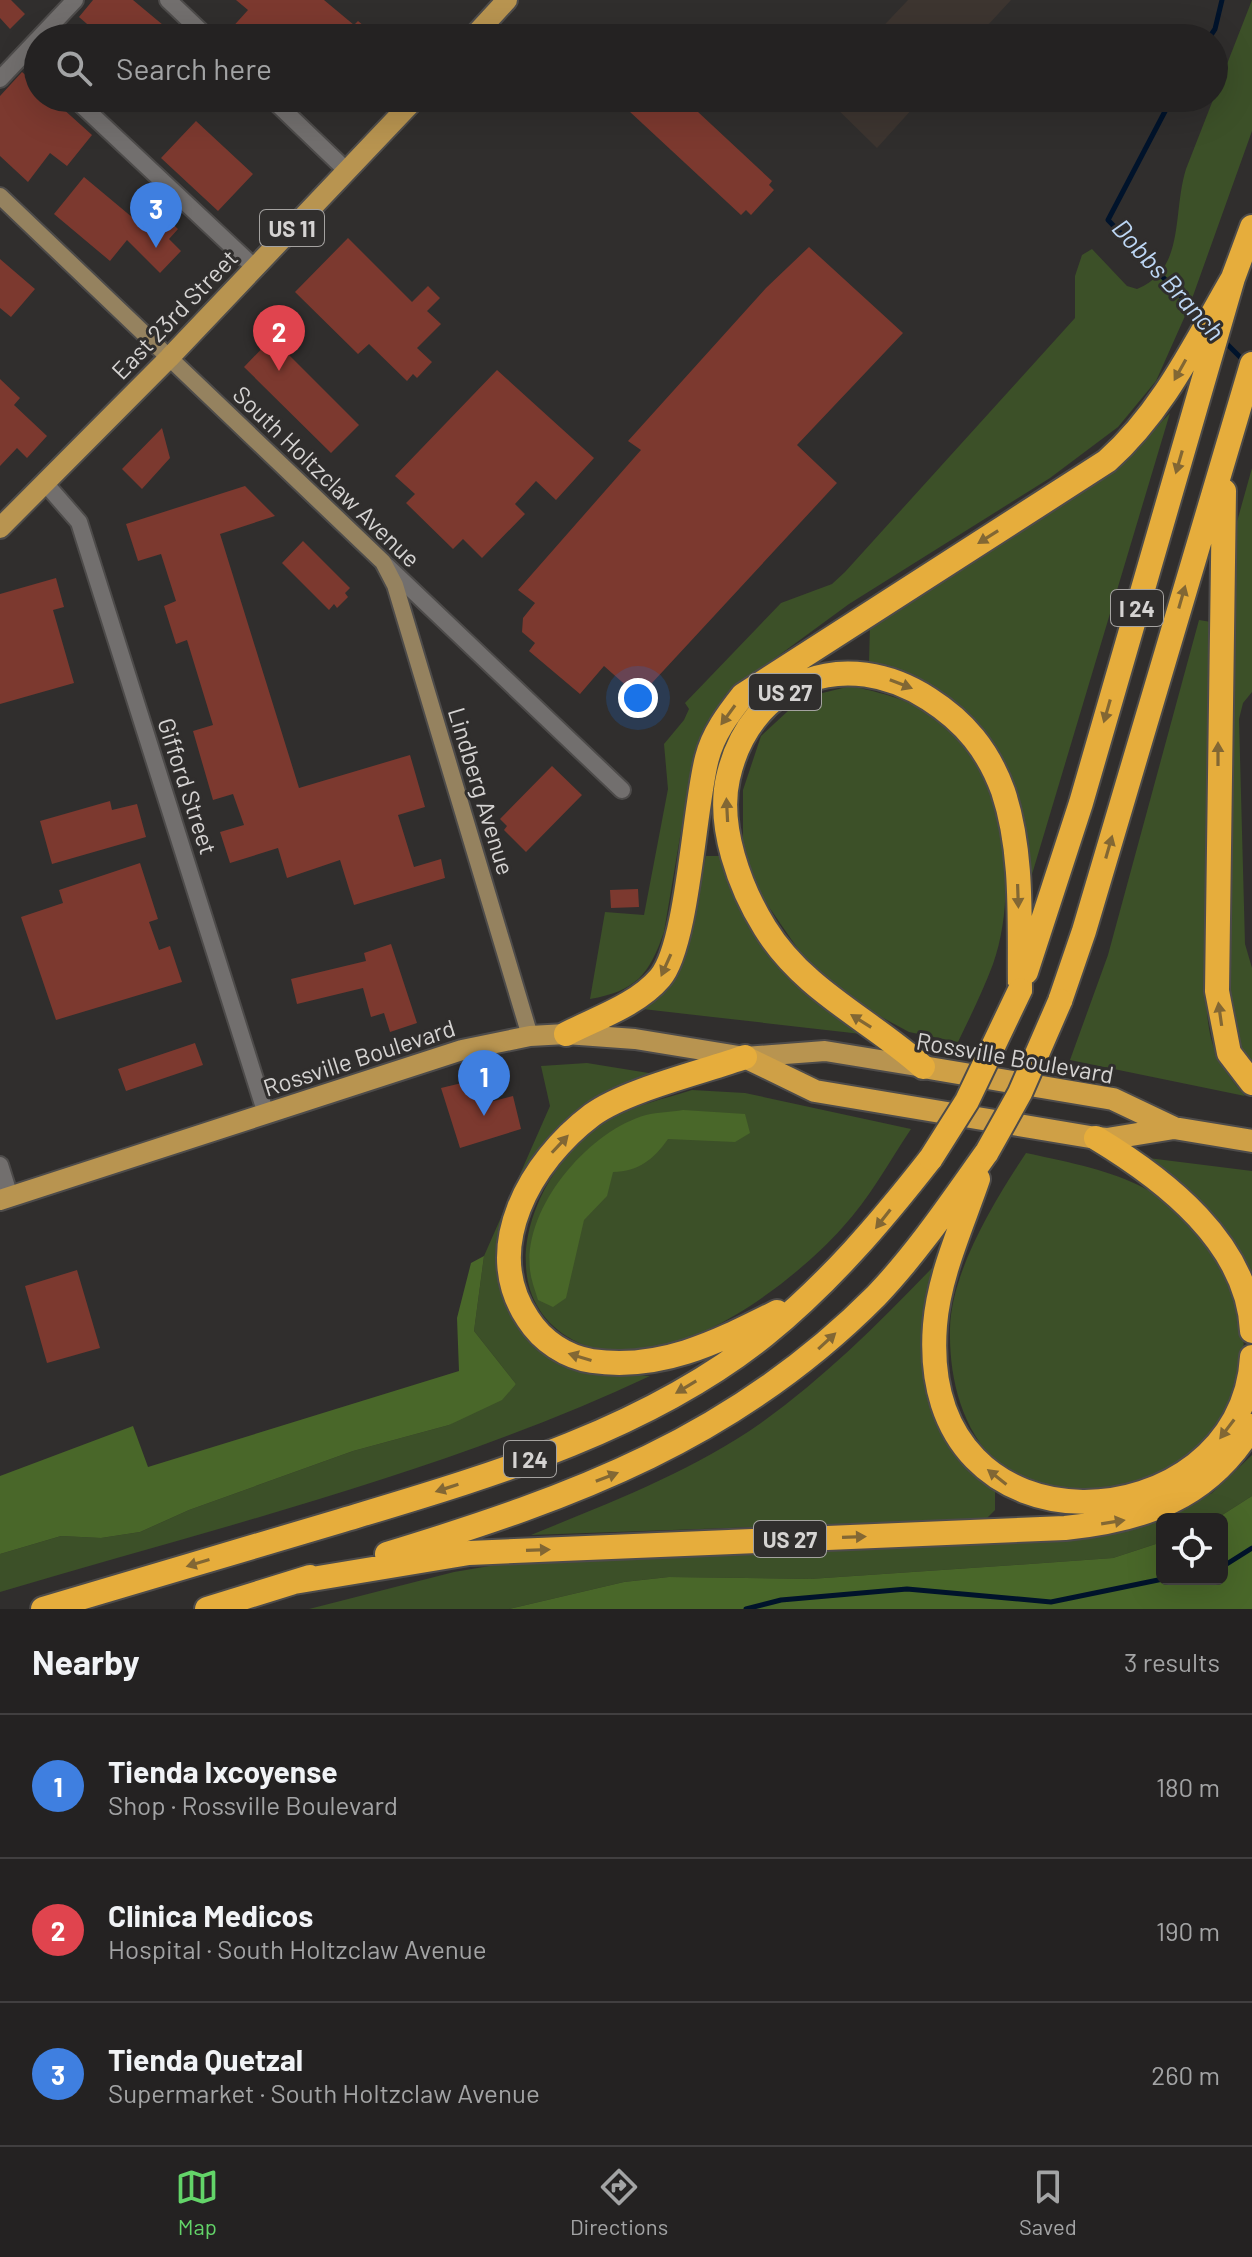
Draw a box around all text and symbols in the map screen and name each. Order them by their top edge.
search box [24,24,1228,112]
icon: search [52,46,96,90]
text: Search here [116,50,272,86]
pin: 3 [130,182,182,248]
road number: US 11 [260,210,324,246]
water label: Dobbs Branch [1106,212,1232,346]
street label: East 23rd Street [105,243,243,385]
pin: 2 [253,305,305,371]
one-way arrow [1174,359,1188,381]
street label: South Holtzclaw Avenue [227,379,427,573]
one-way arrow [1173,449,1185,474]
one-way arrow [977,530,998,545]
one-way arrow [1176,585,1189,609]
road number: I 24 [1111,590,1163,626]
road number: US 27 [749,674,821,710]
one-way arrow [889,677,913,690]
your location [618,678,658,718]
one-way arrow [1100,700,1113,724]
street label: Lindberg Avenue [443,704,521,878]
one-way arrow [721,704,736,725]
street label: Gifford Street [152,714,224,858]
one-way arrow [1212,741,1225,766]
one-way arrow [721,797,734,822]
one-way arrow [1103,834,1116,858]
one-way arrow [1011,884,1024,909]
one-way arrow [660,953,673,976]
one-way arrow [1213,1001,1226,1026]
street label: Rossville Boulevard [259,1012,459,1102]
one-way arrow [851,1013,872,1028]
street label: Rossville Boulevard [914,1025,1116,1089]
pin: 1 [458,1050,510,1116]
one-way arrow [551,1135,569,1154]
one-way arrow [875,1209,891,1229]
one-way arrow [817,1333,836,1351]
one-way arrow [568,1350,592,1363]
one-way arrow [675,1380,697,1394]
one-way arrow [1219,1419,1235,1439]
road number: I 24 [504,1441,556,1477]
one-way arrow [987,1469,1007,1485]
one-way arrow [595,1470,619,1483]
one-way arrow [434,1482,458,1495]
map controls [1156,1513,1228,1585]
button: locate [1156,1513,1228,1585]
one-way arrow [1101,1515,1126,1528]
road number: US 27 [754,1521,826,1557]
one-way arrow [842,1530,867,1543]
one-way arrow [526,1543,551,1556]
one-way arrow [185,1557,209,1570]
text: Nearby [32,1641,140,1682]
text: 3 results [1124,1646,1220,1677]
text: Tienda Ixcoyense [108,1753,338,1789]
text: 1 [53,1771,63,1802]
text: 180 m [1156,1771,1220,1802]
text: Shop · Rossville Boulevard [108,1789,398,1820]
text: Clinica Medicos [108,1897,313,1933]
text: 2 [51,1915,65,1946]
text: 190 m [1156,1915,1220,1946]
text: Hospital · South Holtzclaw Avenue [108,1933,487,1964]
text: Tienda Quetzal [108,2041,303,2077]
text: 3 [51,2059,65,2090]
text: 260 m [1151,2059,1220,2090]
text: Supermarket · South Holtzclaw Avenue [108,2077,540,2108]
tab: Map [175,2165,219,2239]
tab: Directions [570,2165,668,2239]
tab: Saved [1019,2165,1077,2239]

